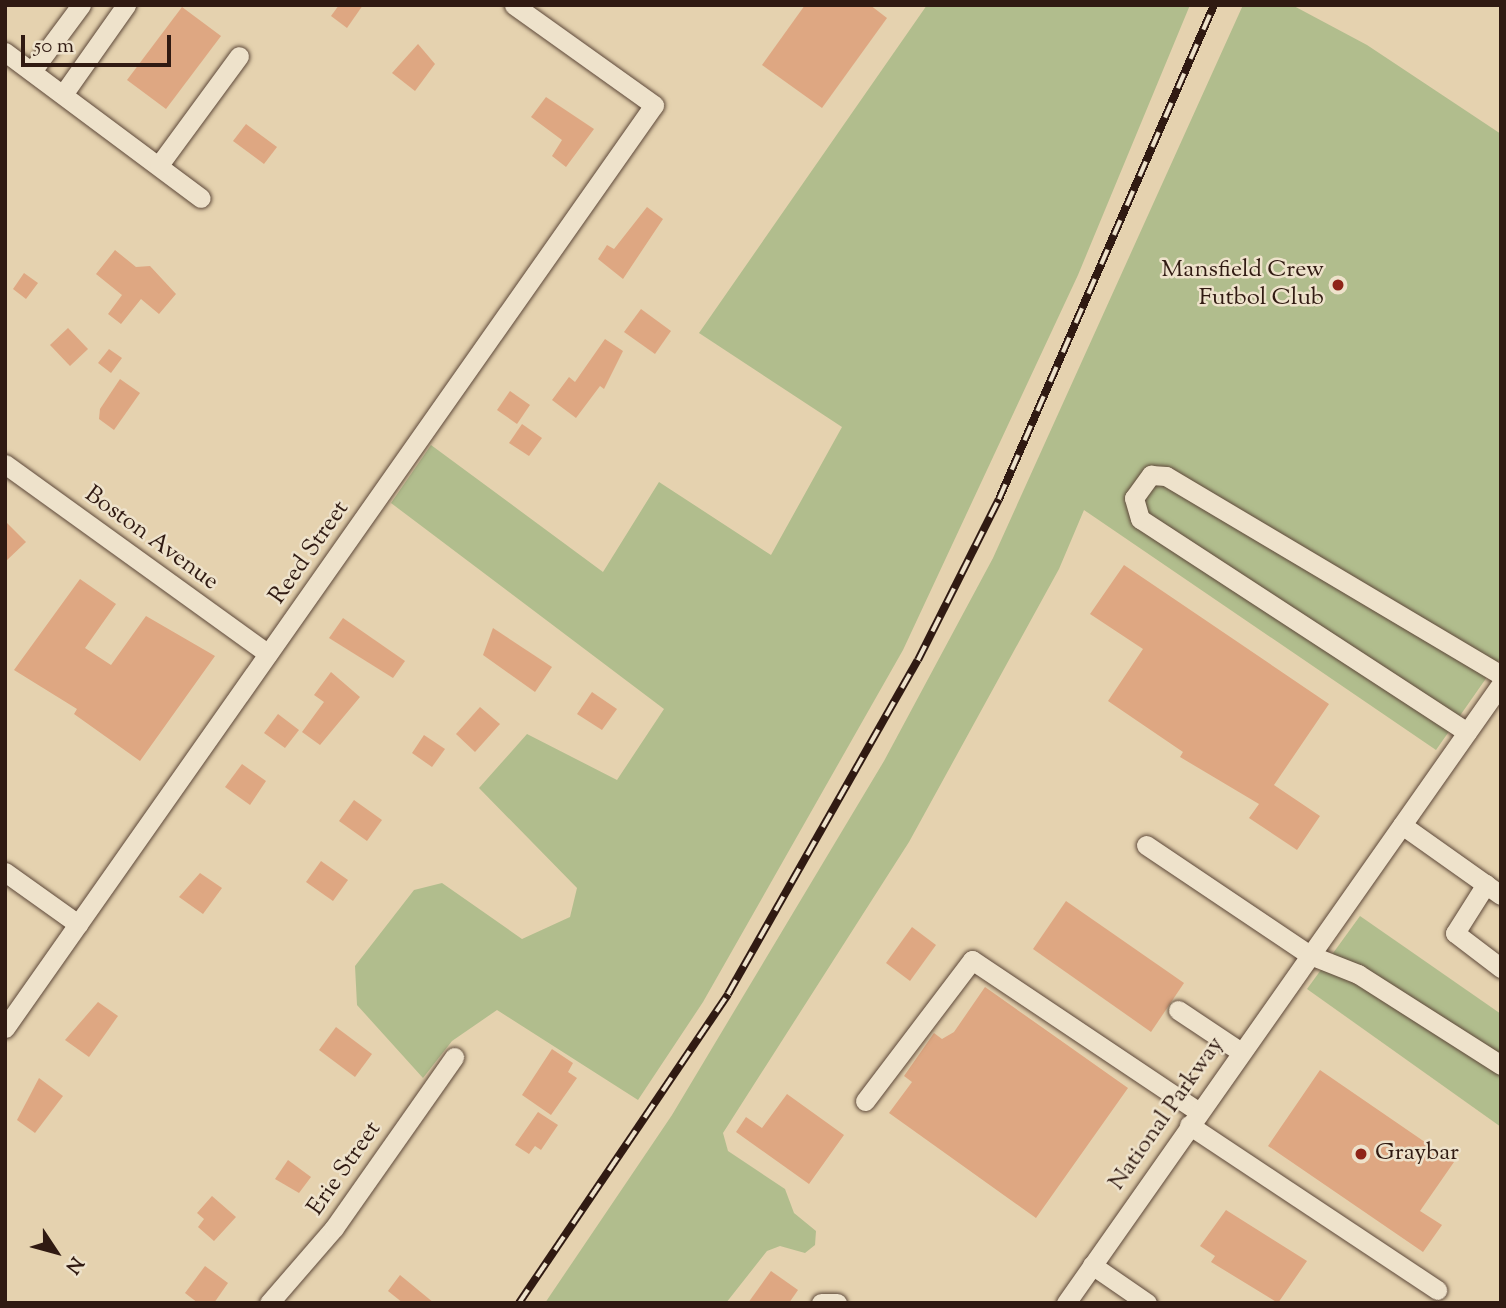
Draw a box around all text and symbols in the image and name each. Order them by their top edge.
scale bar [24,21,175,65]
text: 50 m [34,32,74,62]
place label: Mansfield Crew Futbol Club [1161,257,1324,313]
marker: Mansfield Crew Futbol Club [1330,277,1346,293]
street label: Boston Avenue [78,481,224,597]
street label: Reed Street [264,496,356,610]
street label: National Parkway [1103,1032,1231,1196]
street label: Erie Street [302,1116,388,1222]
place label: Graybar [1375,1140,1459,1168]
marker: Graybar [1353,1146,1369,1162]
north arrow [21,1217,91,1287]
text: N [58,1251,89,1279]

